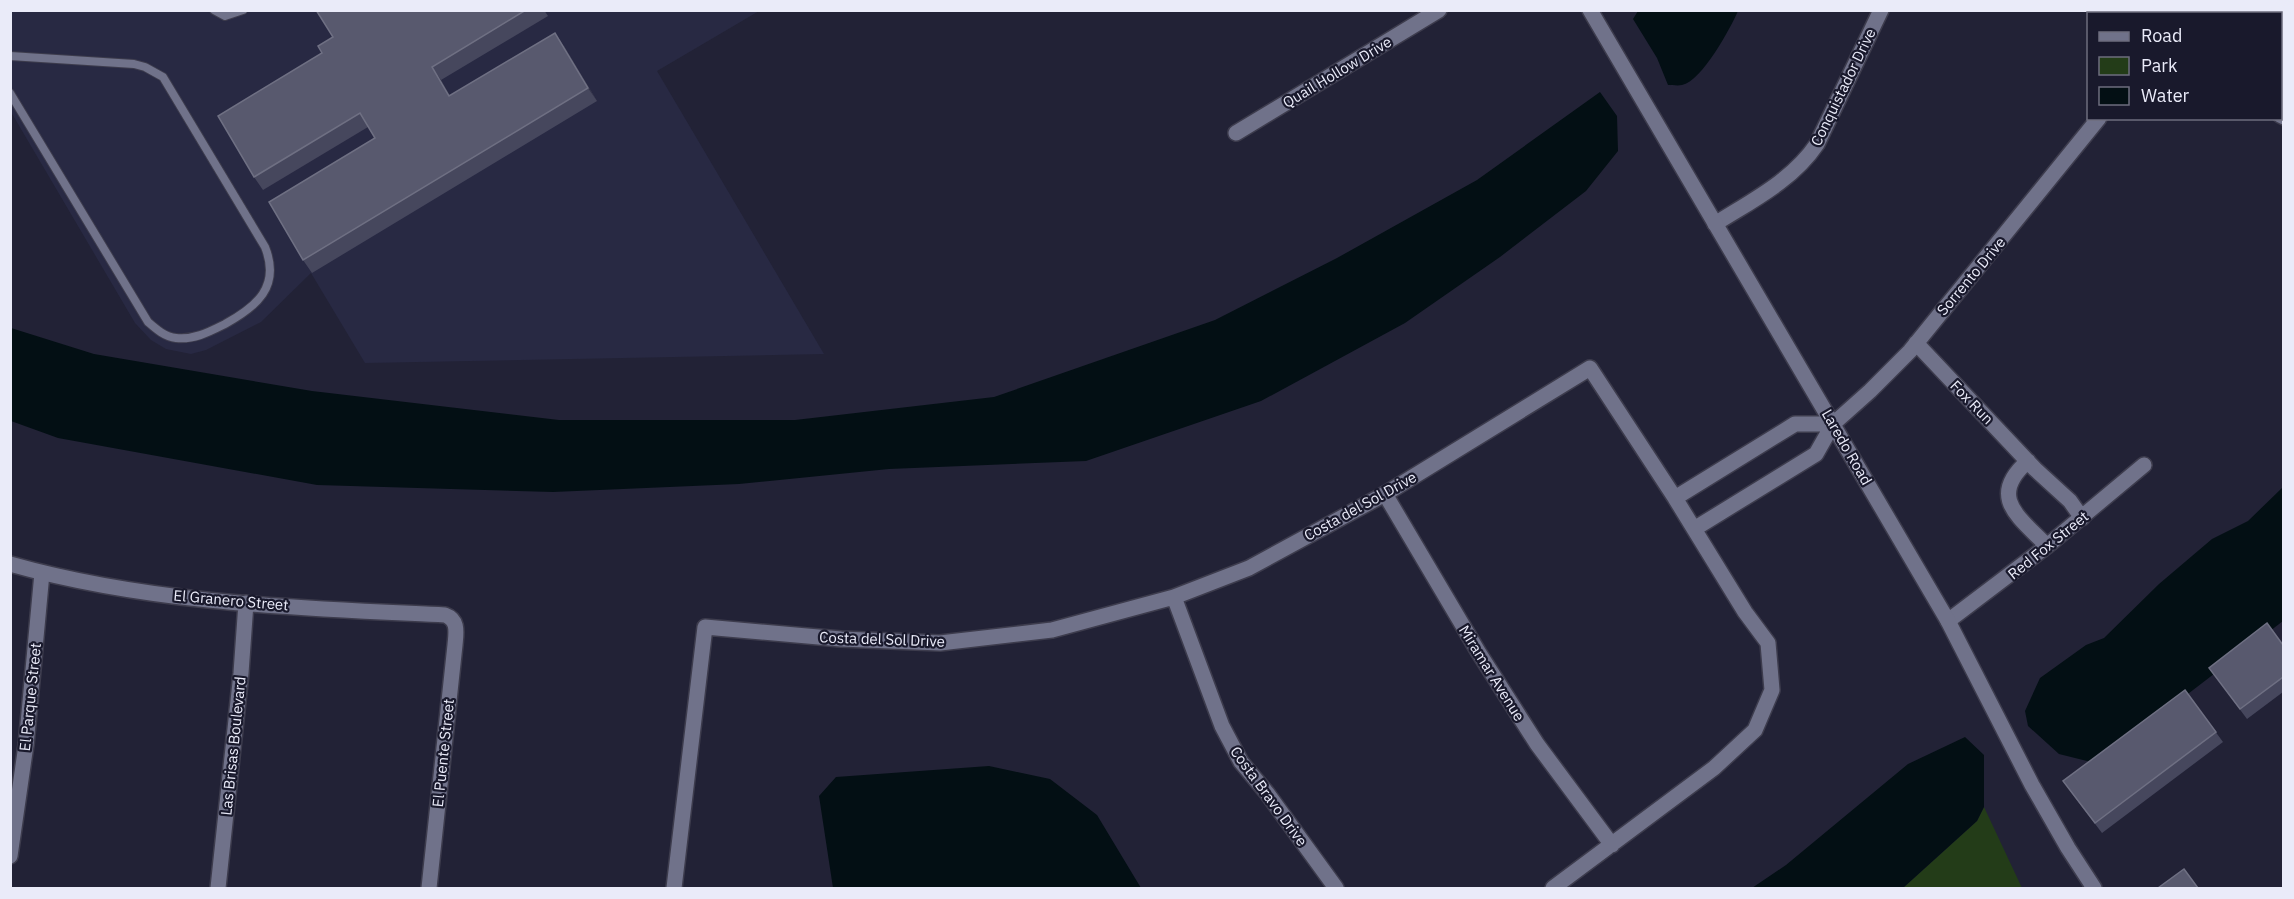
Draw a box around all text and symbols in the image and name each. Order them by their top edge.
legend [2087,12,2282,120]
text: Road [2141,24,2182,47]
street label: Conquistador Drive [1806,25,1880,149]
street label: Quail Hollow Drive [1279,32,1395,112]
text: Park [2141,54,2178,77]
text: Water [2141,84,2190,107]
street label: Sorrento Drive [1933,233,2009,319]
street label: Fox Run [1946,376,1998,428]
street label: Laredo Road [1818,406,1876,488]
street label: Costa del Sol Drive [1300,467,1420,545]
street label: Red Fox Street [2004,507,2092,583]
street label: El Granero Street [173,586,289,614]
street label: Miramar Avenue [1455,621,1529,725]
street label: Costa del Sol Drive [819,627,945,651]
street label: El Parque Street [15,642,45,752]
street label: Las Brisas Boulevard [216,675,250,817]
street label: El Puente Street [428,698,458,808]
street label: Costa Bravo Drive [1226,742,1312,850]

